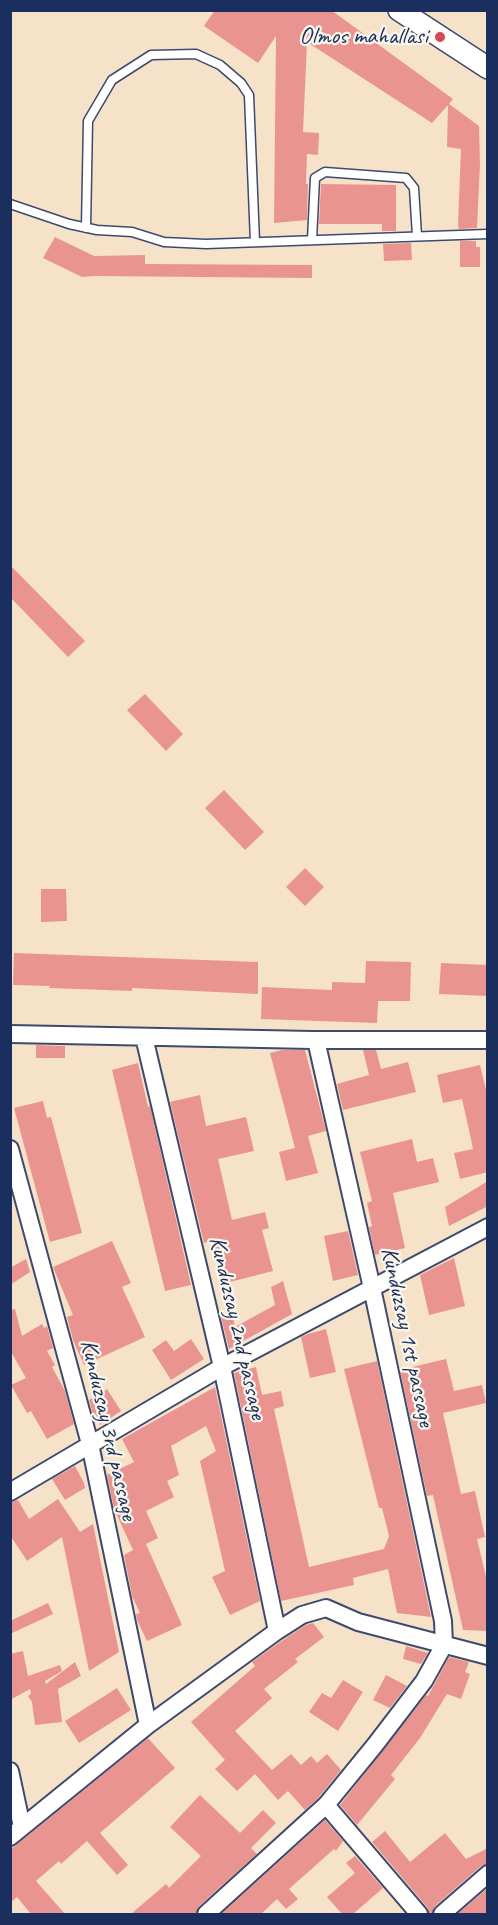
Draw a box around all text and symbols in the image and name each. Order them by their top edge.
place label: Olmos mahallasi [299,23,428,51]
marker: Olmos mahallasi [433,30,447,44]
street label: Kunduzsay 2nd passage [202,1234,272,1422]
street label: Kunduzsay 1st passage [374,1245,440,1429]
street label: Kunduzsay 3rd passage [73,1337,143,1523]

